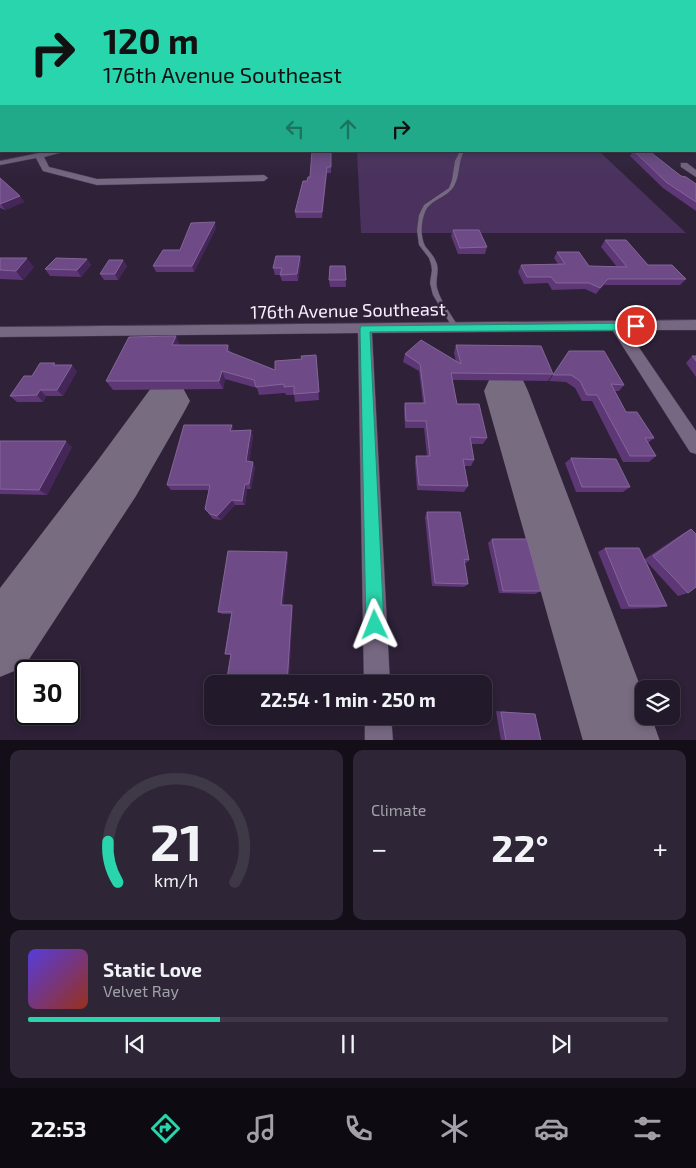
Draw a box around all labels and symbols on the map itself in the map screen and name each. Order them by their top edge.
street label: 176th Avenue Southeast [250,297,446,323]
pin [615,305,657,347]
position arrow [348,598,400,650]
speed limit sign: 30 [15,660,80,725]

